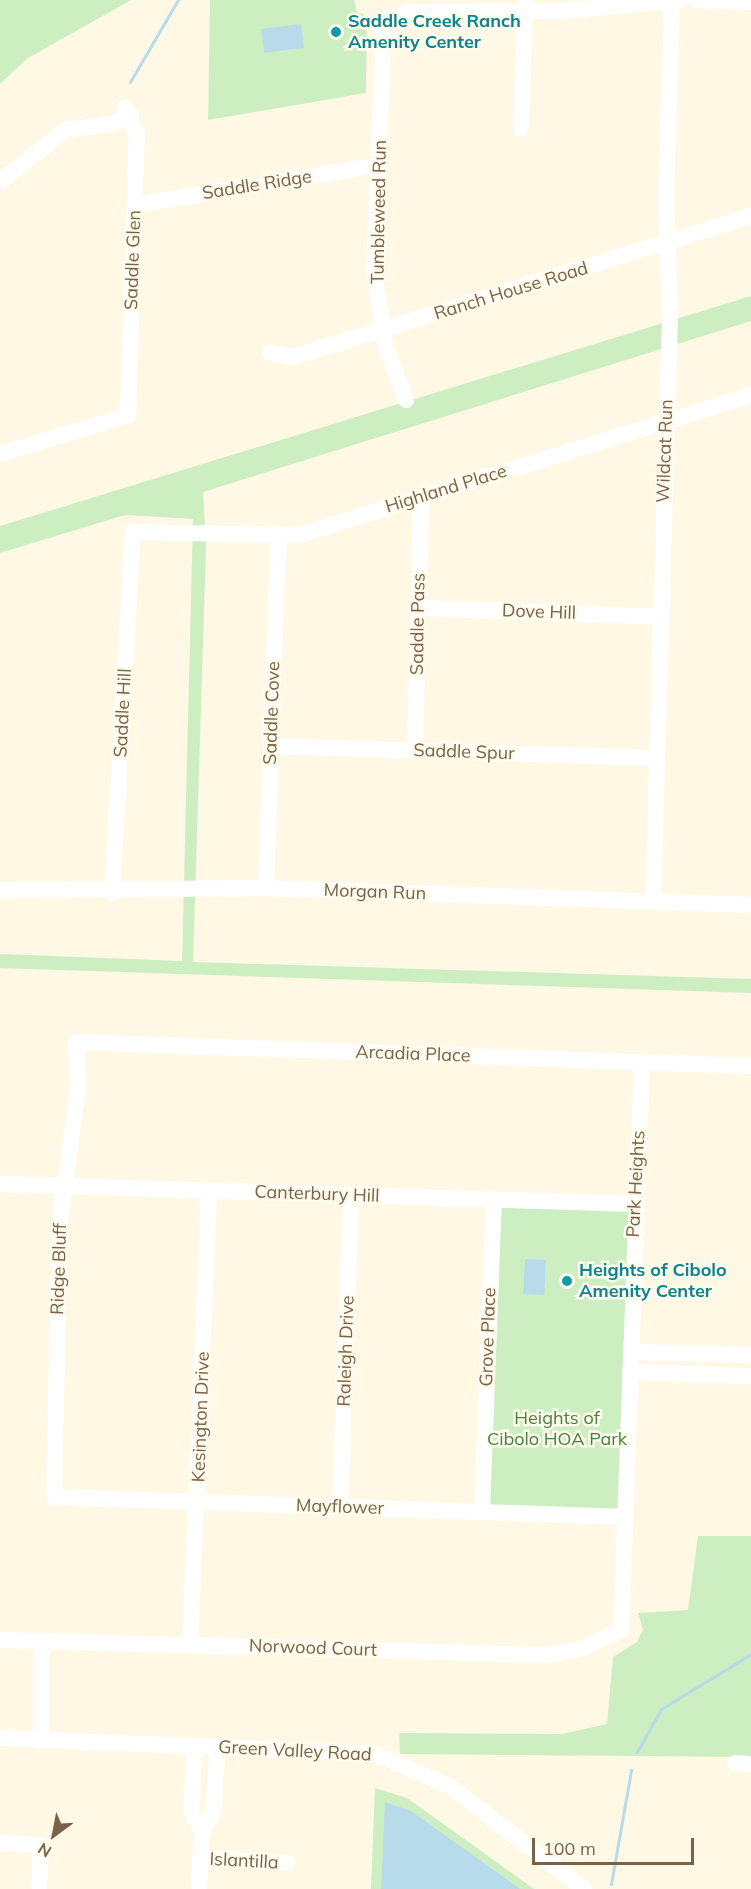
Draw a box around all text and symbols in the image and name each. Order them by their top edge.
place label: Saddle Creek Ranch Amenity Center [348,11,521,54]
marker: Saddle Creek Ranch Amenity Center [329,25,343,39]
street label: Tumbleweed Run [367,140,391,284]
street label: Saddle Ridge [201,166,313,204]
street label: Saddle Glen [120,210,146,310]
street label: Ranch House Road [431,257,591,325]
street label: Wildcat Run [652,399,678,503]
street label: Highland Place [383,460,509,518]
street label: Saddle Pass [406,573,430,675]
street label: Dove Hill [502,600,576,624]
street label: Saddle Cove [259,661,285,765]
street label: Saddle Hill [110,668,136,758]
street label: Saddle Spur [413,739,515,765]
street label: Morgan Run [323,879,427,905]
street label: Arcadia Place [355,1041,471,1067]
street label: Park Heights [622,1130,650,1238]
street label: Canterbury Hill [254,1181,380,1207]
street label: Ridge Bluff [47,1223,71,1315]
place label: Heights of Cibolo Amenity Center [579,1260,727,1302]
marker: Heights of Cibolo Amenity Center [560,1274,574,1288]
street label: Grove Place [475,1287,501,1387]
street label: Raleigh Drive [333,1295,359,1407]
street label: Kesington Drive [188,1351,214,1483]
park label: Heights of Cibolo HOA Park [487,1408,627,1450]
street label: Mayflower [296,1495,384,1519]
street label: Norwood Court [249,1635,377,1661]
street label: Green Valley Road [218,1736,372,1766]
north arrow [24,1805,84,1865]
scale bar [535,1826,697,1864]
text: 100 m [543,1837,596,1860]
text: N [34,1839,55,1862]
street label: Islantilla [209,1848,279,1874]

